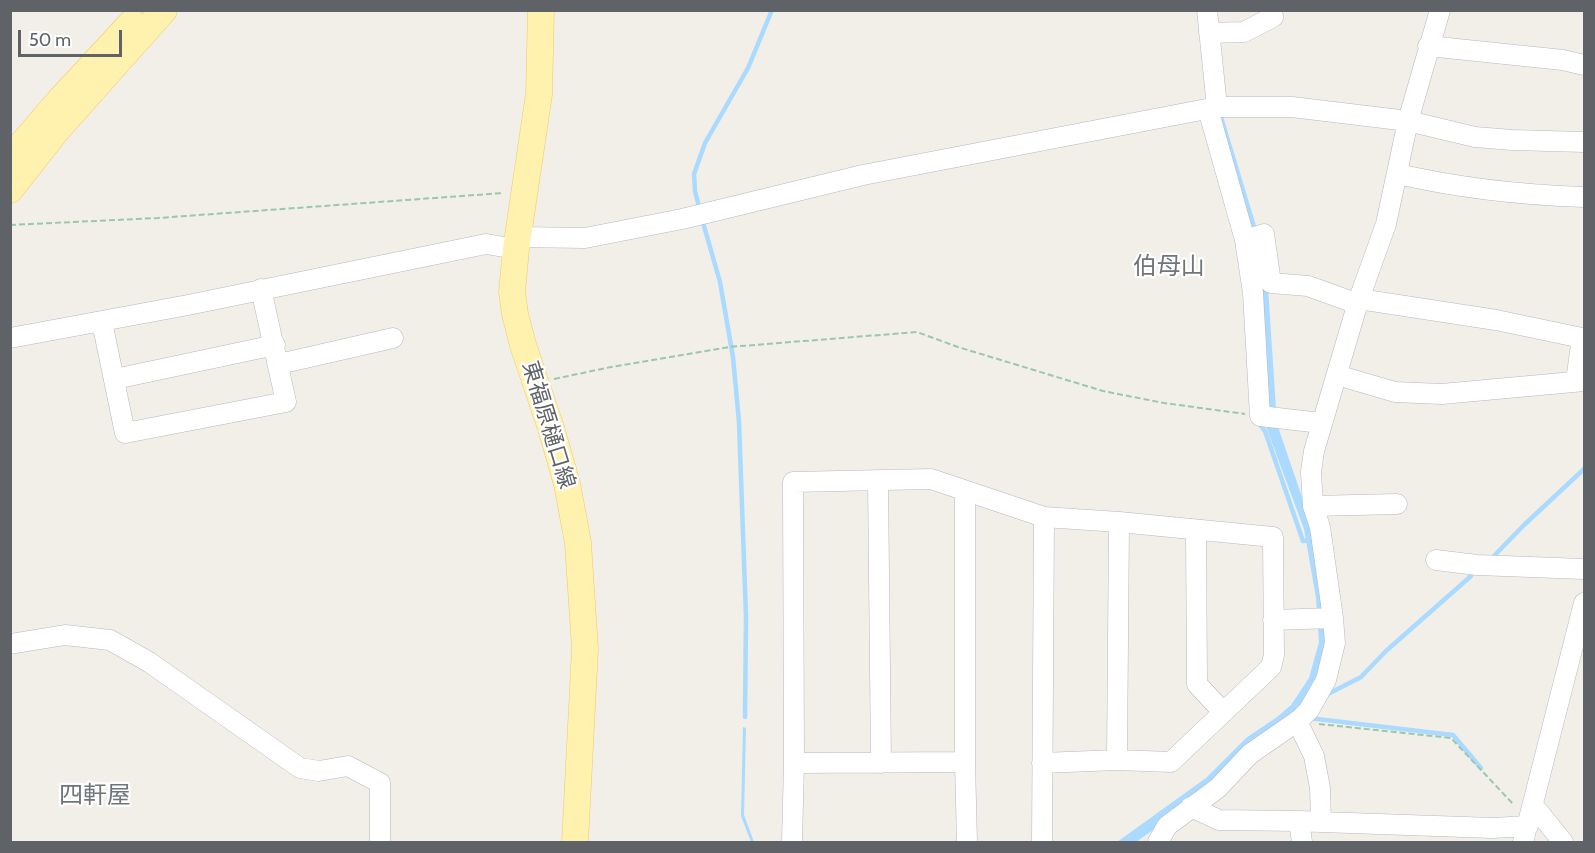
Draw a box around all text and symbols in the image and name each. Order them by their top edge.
scale bar [21,18,124,56]
text: 50 m [29,29,71,51]
district label: 伯母山 [1133,253,1205,281]
street label: 東福原樋口線 [516,358,580,492]
district label: 四軒屋 [59,782,131,810]

